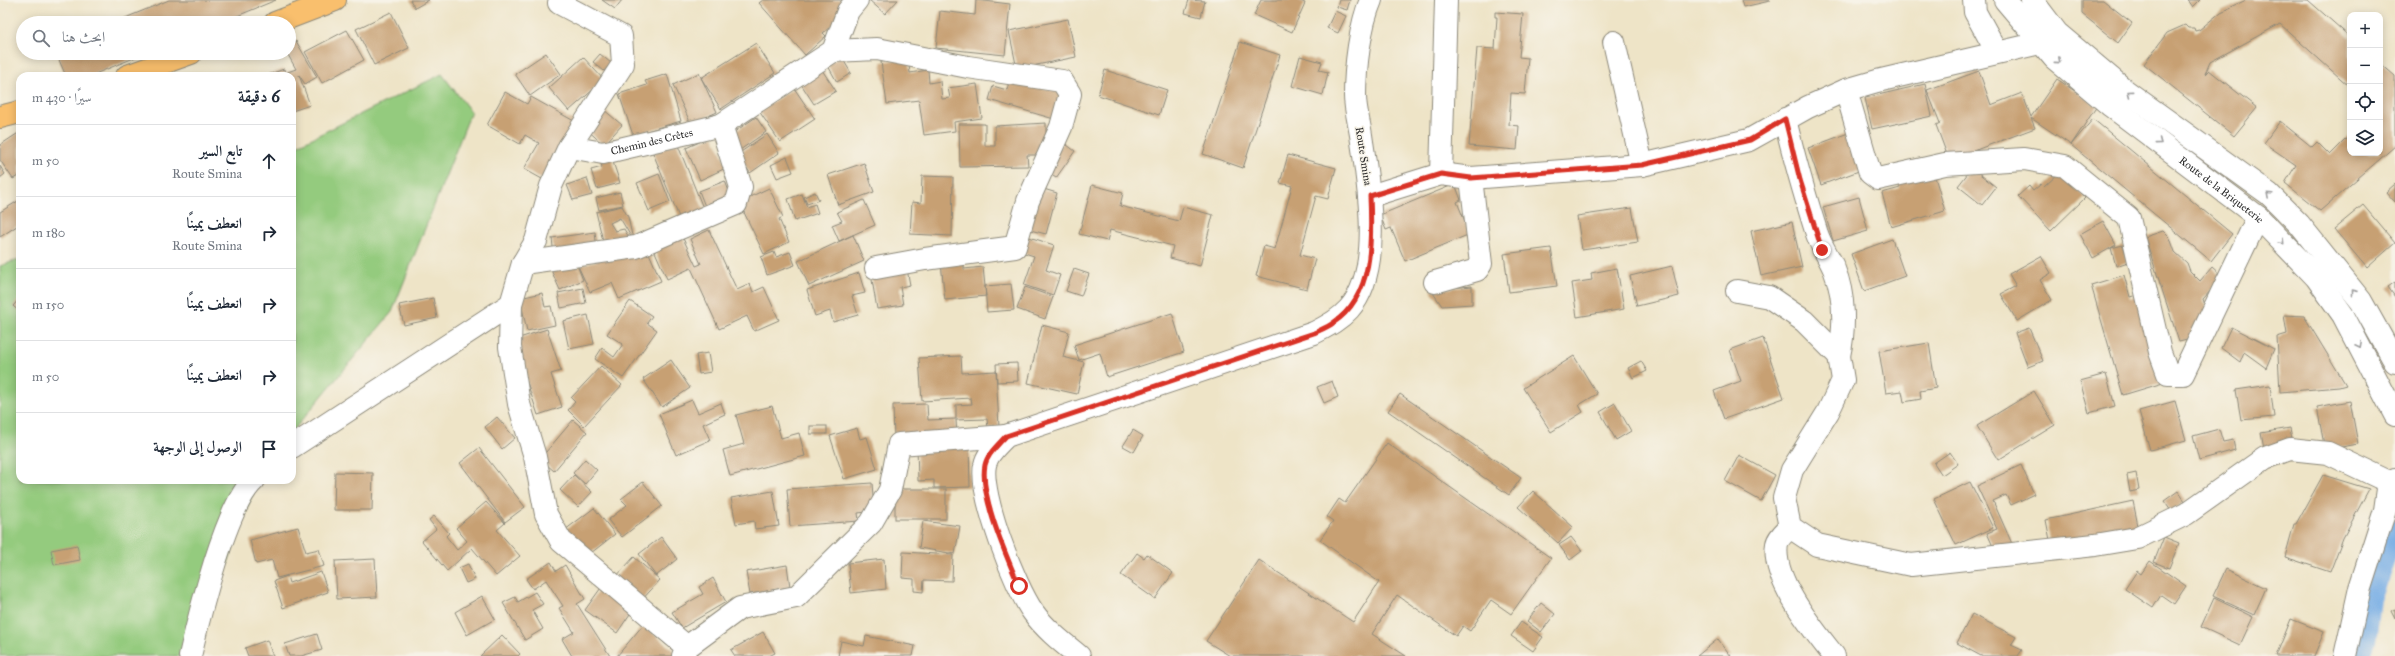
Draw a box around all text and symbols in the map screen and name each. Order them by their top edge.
map controls [2347,12,2383,156]
button: + [2347,12,2383,48]
search box [16,16,296,60]
icon: search [30,27,52,49]
text: ابحث هنا [62,28,105,46]
button: − [2347,48,2383,84]
one-way arrow [2053,57,2060,64]
button: locate [2347,84,2383,120]
text: 6 دقيقة [238,86,280,107]
text: سيرًا · 430 m [32,90,92,106]
one-way arrow [2127,90,2134,98]
button: layers [2347,120,2383,156]
street label: Chemin des Crêtes [609,126,694,158]
street label: Route Smina [1352,126,1375,187]
one-way arrow [2155,137,2162,144]
text: تابع السير [200,142,242,160]
icon: ahead [258,150,280,172]
text: 50 m [32,153,59,169]
street label: Route de la Briqueterie [2176,154,2267,226]
text: Route Smina [172,166,242,182]
one-way arrow [2266,192,2274,199]
text: انعطف يمينًا [187,214,242,232]
icon: right [258,222,280,244]
text: 180 m [32,225,65,241]
one-way arrow [2277,237,2285,245]
text: Route Smina [172,238,242,254]
route end [1813,241,1831,259]
one-way arrow [2352,290,2359,297]
text: انعطف يمينًا [187,294,242,312]
icon: right [258,294,280,316]
text: 150 m [32,297,64,313]
one-way arrow [2354,341,2362,348]
text: انعطف يمينًا [187,366,242,384]
icon: right [258,366,280,388]
text: 50 m [32,369,59,385]
text: الوصول إلى الوجهة [153,438,242,456]
icon: arrive [258,438,280,460]
route start [1010,577,1028,595]

